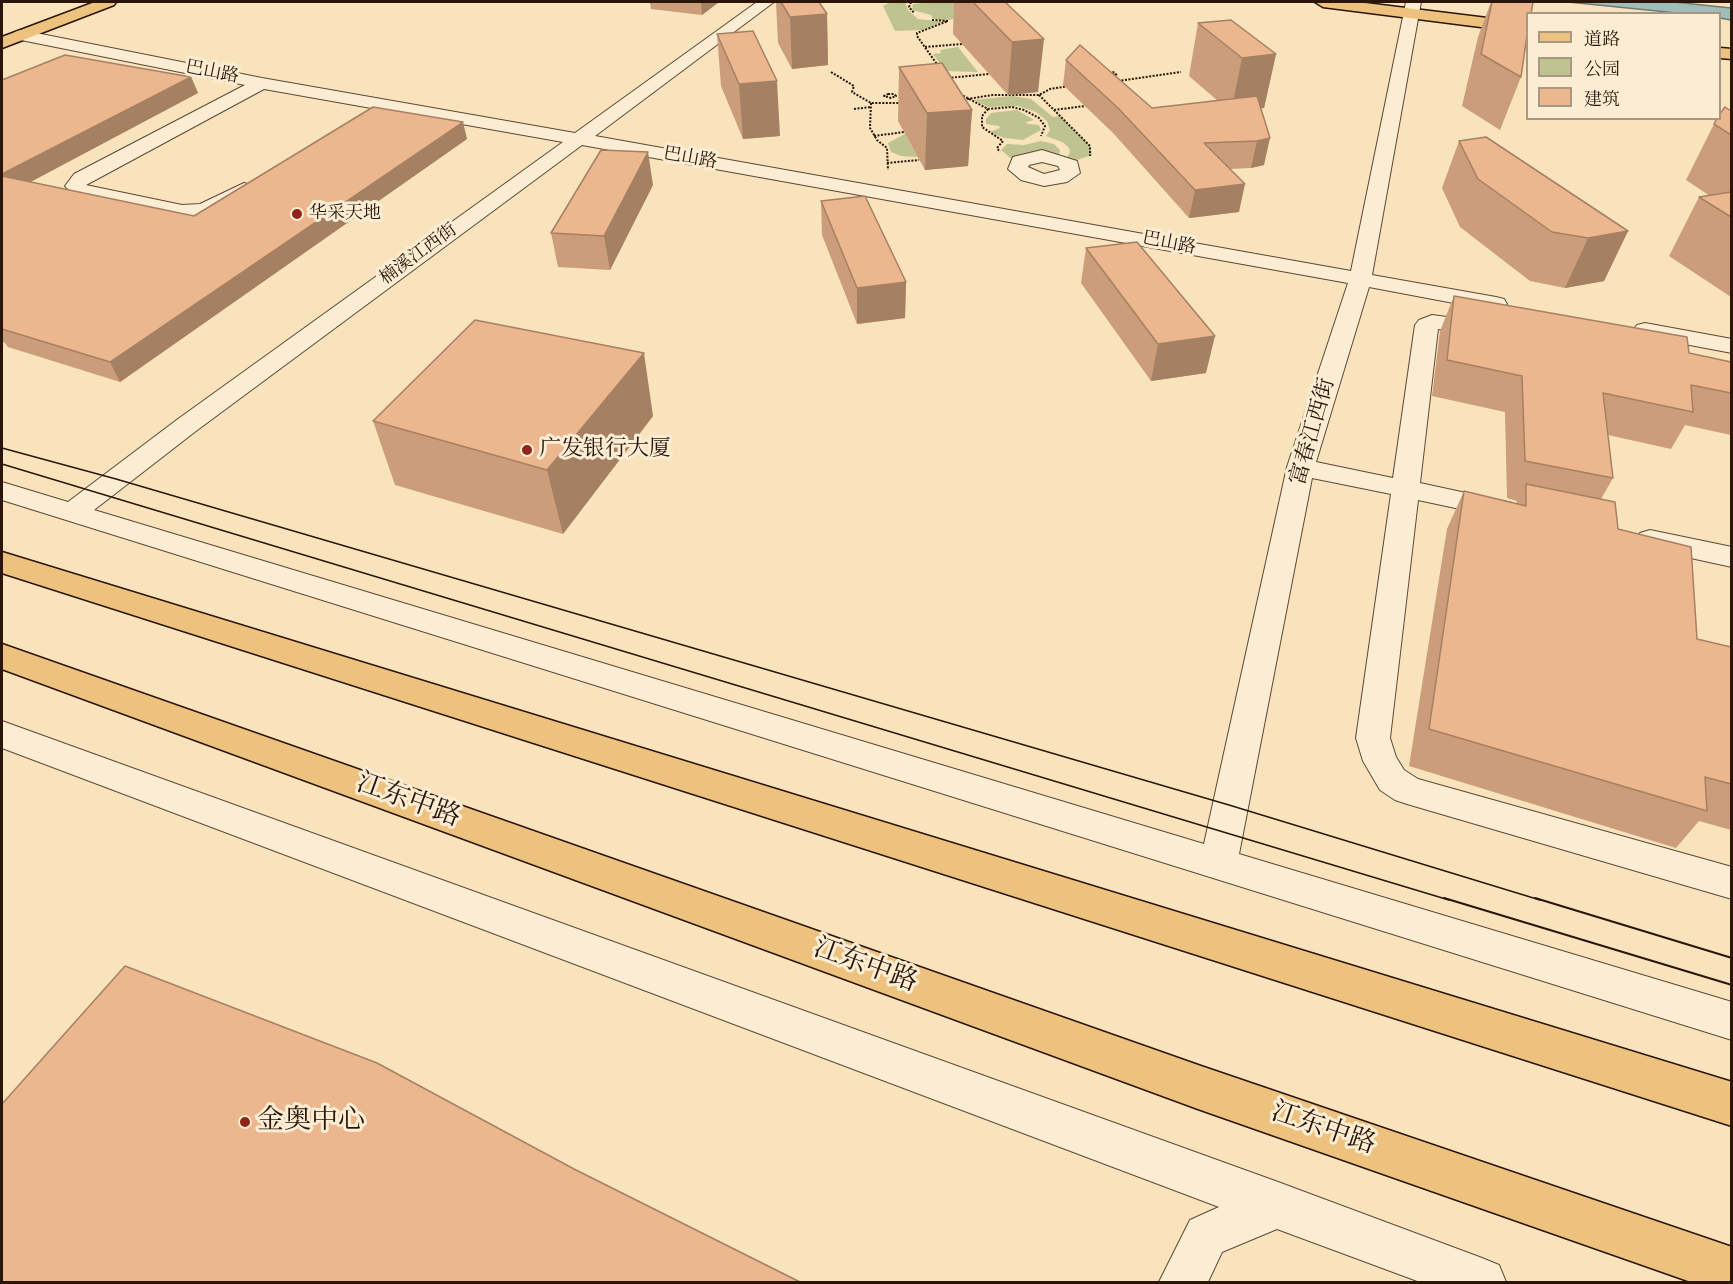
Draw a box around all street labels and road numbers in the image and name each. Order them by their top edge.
street label: 巴山路 [183,57,241,89]
street label: 巴山路 [662,144,718,174]
street label: 楠溪江西街 [376,220,462,290]
street label: 巴山路 [1140,228,1198,260]
street label: 富春江西街 [1286,375,1342,489]
street label: 江东中路 [352,768,464,836]
street label: 江东中路 [809,933,921,1001]
street label: 江东中路 [1267,1097,1379,1163]

